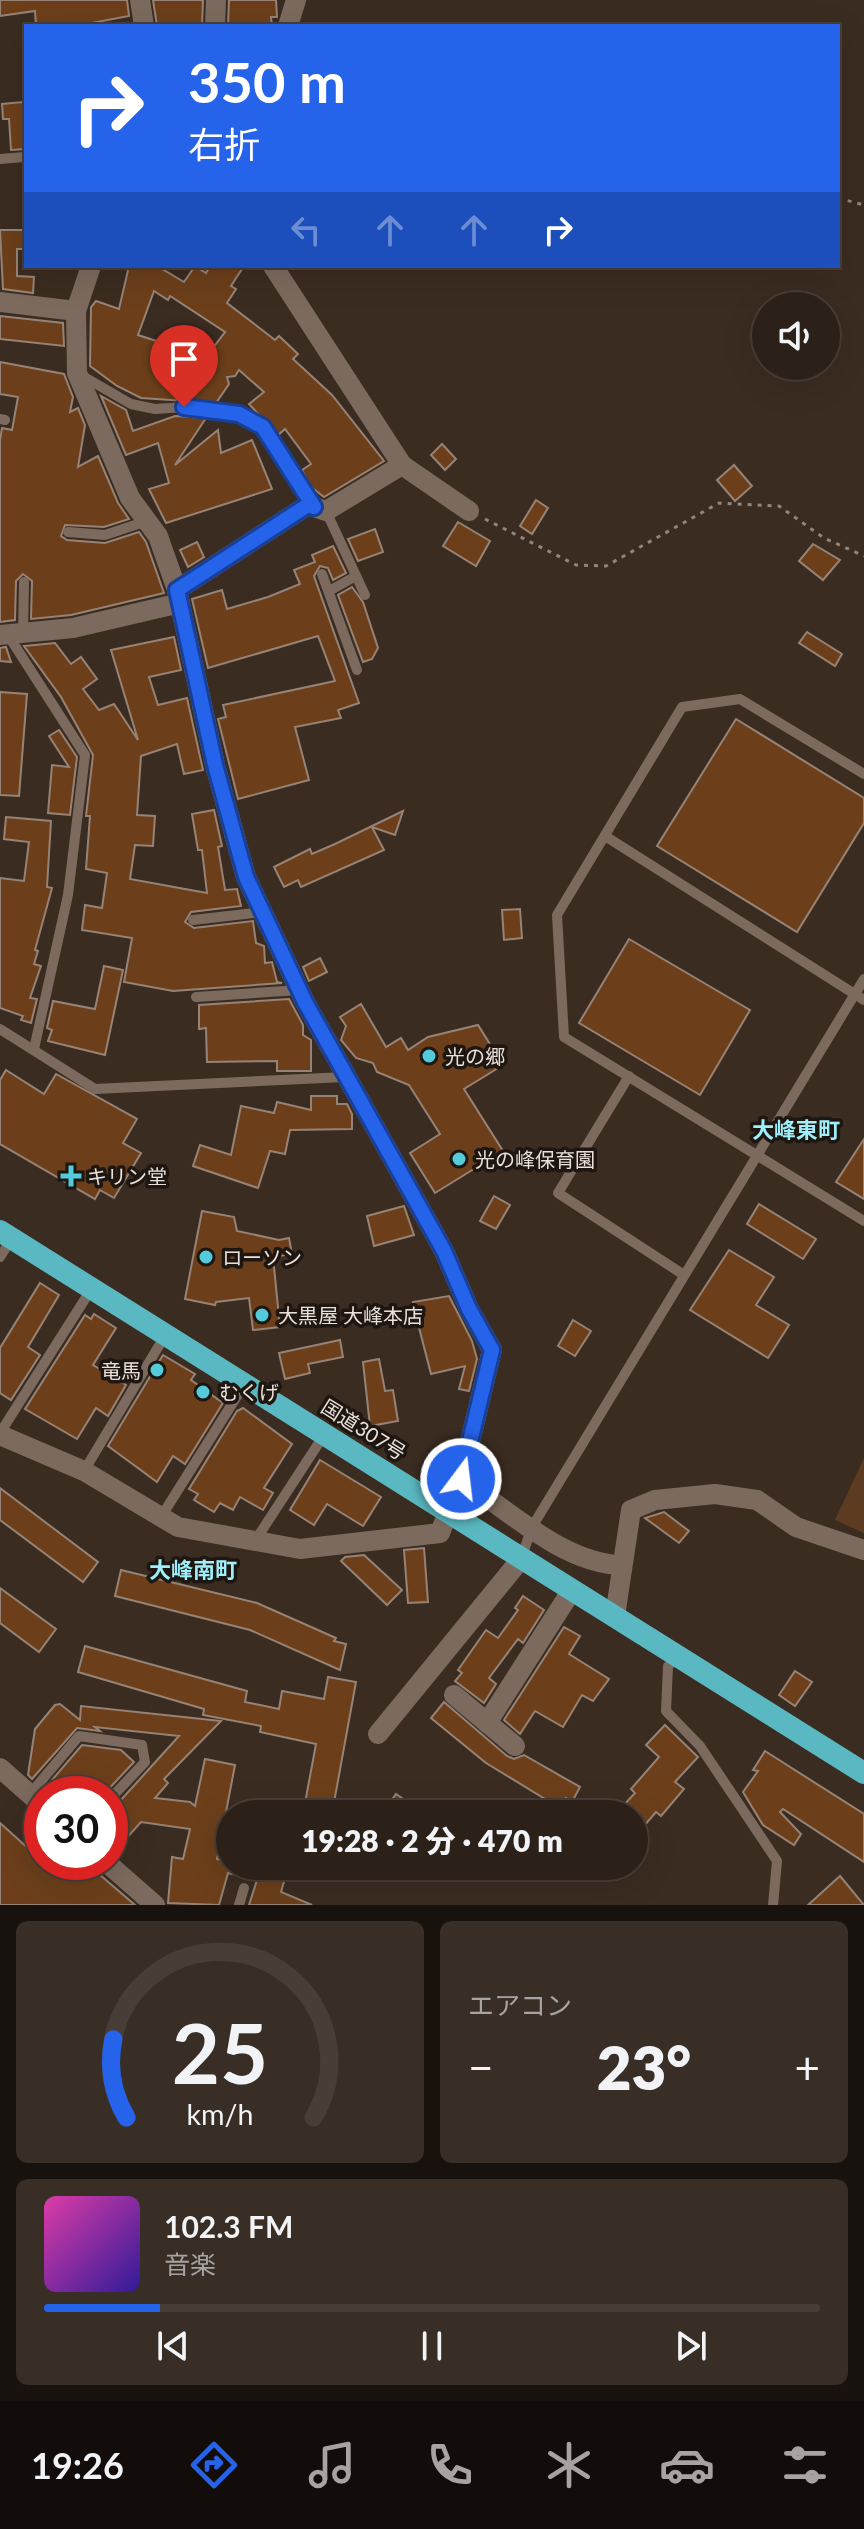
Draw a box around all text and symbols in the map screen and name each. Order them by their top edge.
text: 350 m [188,48,346,115]
icon: right [56,56,160,160]
text: 右折 [188,122,260,166]
icon: left [284,208,328,252]
icon: ahead [368,208,412,252]
icon: ahead [452,208,496,252]
icon: right [536,208,580,252]
map controls [752,292,840,380]
button: sound [752,292,840,380]
pin [150,325,218,407]
icon: arrive [162,337,206,381]
place label: 光の郷 [445,1044,505,1068]
marker: 光の郷 [420,1047,438,1065]
district label: 大峰東町 [752,1116,840,1143]
place label: 光の峰保育園 [475,1147,595,1171]
marker: 光の峰保育園 [450,1150,468,1168]
place label: キリン堂 [87,1164,167,1188]
marker: キリン堂 [62,1167,80,1185]
place label: ローソン [222,1245,302,1269]
marker: ローソン [197,1248,215,1266]
place label: 大黒屋 大峰本店 [278,1303,423,1327]
marker: 大黒屋 大峰本店 [253,1306,271,1324]
place label: 竜馬 [101,1358,141,1382]
marker: 竜馬 [148,1361,166,1379]
place label: むくげ [219,1380,279,1404]
marker: むくげ [194,1383,212,1401]
street label: 国道307号 [317,1394,411,1464]
position arrow [419,1437,503,1521]
district label: 大峰南町 [149,1556,237,1583]
speed limit sign: 30 [24,1776,128,1880]
text: 19:28 · 2 分 · 470 m [301,1822,563,1858]
text: エアコン [468,1989,572,2021]
text: 25 [172,2002,268,2102]
text: 23° [597,2031,691,2103]
text: − [468,2041,494,2093]
text: + [794,2041,820,2093]
text: km/h [187,2097,253,2131]
text: 102.3 FM [164,2208,293,2244]
text: 音楽 [164,2248,216,2280]
icon: previous [151,2324,195,2368]
icon: pause [410,2324,454,2368]
icon: next [669,2324,713,2368]
icon: directions [186,2437,242,2493]
icon: music [304,2437,360,2493]
icon: phone [422,2437,478,2493]
icon: climate [541,2437,597,2493]
icon: car [659,2437,715,2493]
icon: filters [777,2437,833,2493]
text: 19:26 [31,2443,124,2487]

